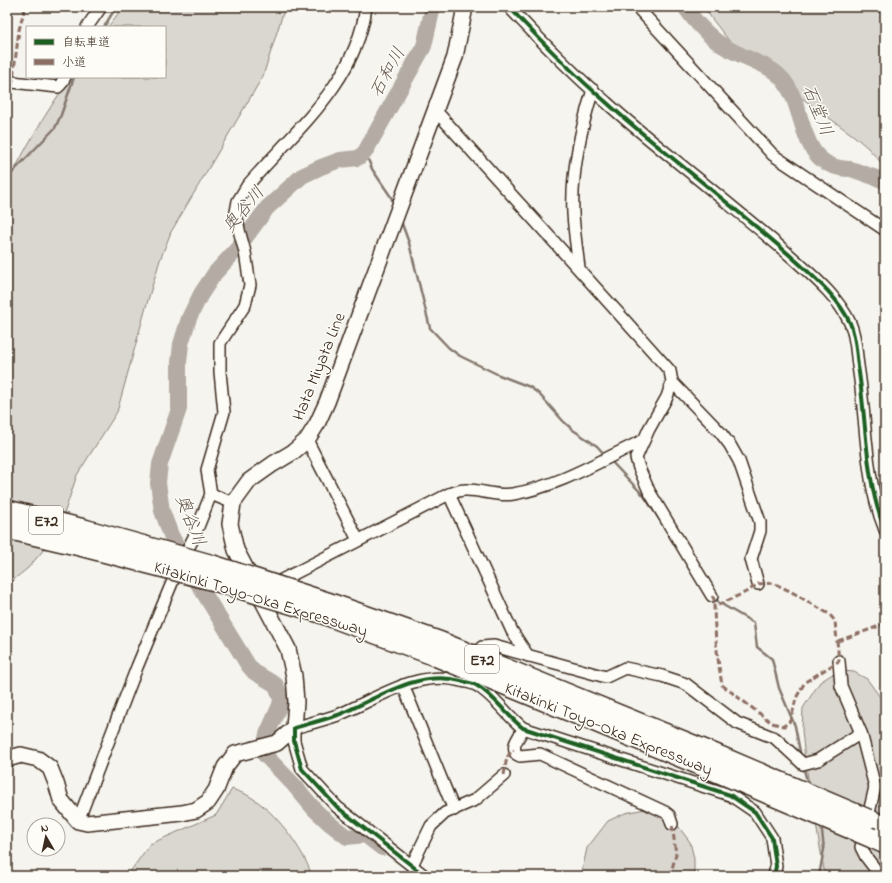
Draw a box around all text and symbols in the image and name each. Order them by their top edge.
legend [26,26,166,78]
text: 自転車道 [62,34,110,52]
water label: 石和川 [364,43,413,103]
text: 小道 [62,54,86,72]
water label: 石堂川 [794,81,838,141]
water label: 奥谷川 [217,181,272,239]
street label: Hata Miyata Line [286,308,354,425]
water label: 奥谷川 [167,491,211,551]
road number: E72 [29,506,63,534]
street label: Kitakinki Toyo-Oka Expressway [150,555,370,645]
road number: E72 [465,645,499,673]
street label: Kitakinki Toyo-Oka Expressway [500,676,716,784]
north arrow [26,817,66,857]
text: N [40,820,50,837]

